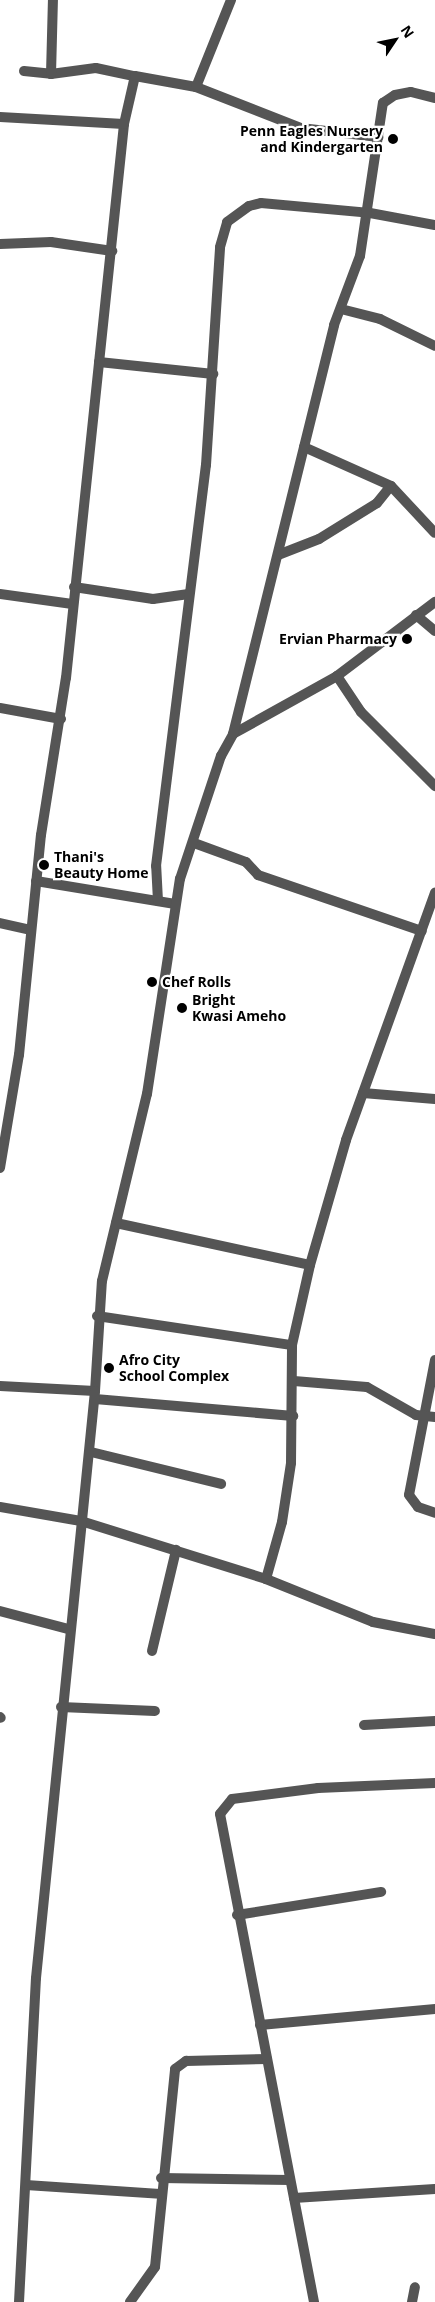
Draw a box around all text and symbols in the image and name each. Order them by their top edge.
north arrow [370,15,420,65]
text: N [397,21,419,41]
place label: Penn Eagles Nursery and Kindergarten [240,123,383,156]
marker: Penn Eagles Nursery and Kindergarten [387,133,399,145]
place label: Ervian Pharmacy [279,631,397,647]
marker: Ervian Pharmacy [401,633,413,645]
place label: Thani's Beauty Home [54,849,148,882]
marker: Thani's Beauty Home [38,859,50,871]
place label: Chef Rolls [162,974,231,990]
marker: Chef Rolls [146,976,158,988]
place label: Bright Kwasi Ameho [192,992,286,1024]
marker: Bright Kwasi Ameho [176,1002,188,1014]
place label: Afro City School Complex [119,1352,229,1384]
marker: Afro City School Complex [103,1362,115,1374]

